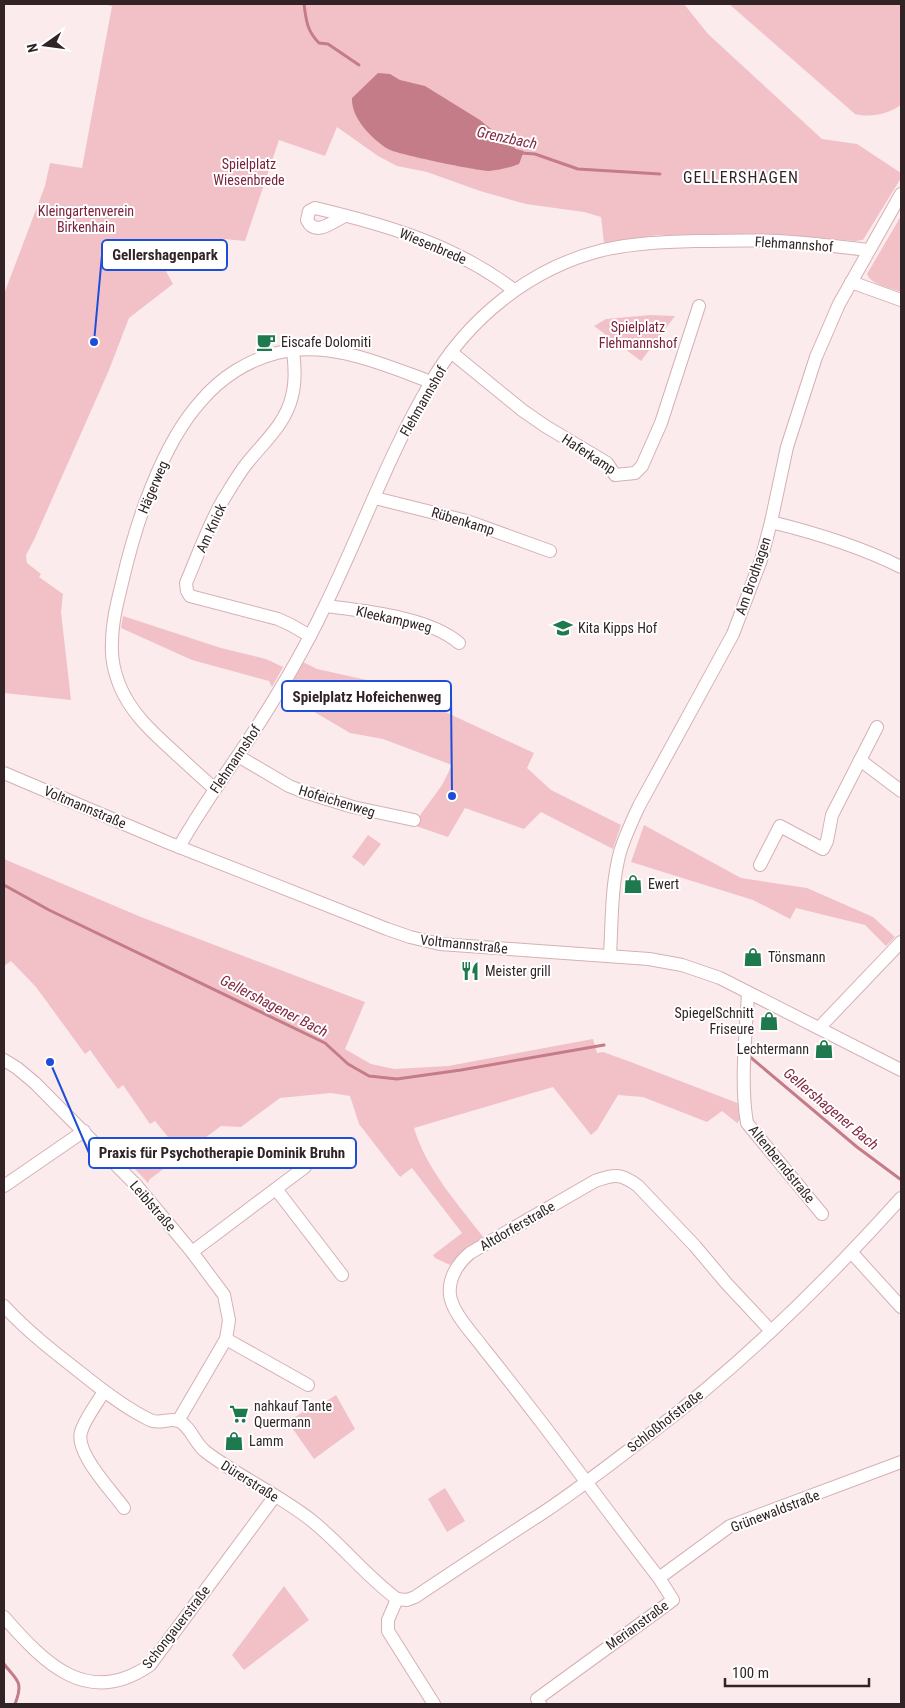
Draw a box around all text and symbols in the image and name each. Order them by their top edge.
north arrow [20,20,70,70]
text: N [24,42,41,54]
water label: Grenzbach [475,123,539,153]
park label: Spielplatz Wiesenbrede [213,156,285,188]
district label: GELLERSHAGEN [683,168,799,187]
park label: Kleingartenverein Birkenhain [38,203,134,235]
street label: Wiesenbrede [397,225,469,267]
street label: Flehmannshof [754,233,834,255]
callout: Gellershagenpark [102,240,227,270]
text: Gellershagenpark [112,246,219,264]
park label: Spielplatz Flehmannshof [599,319,678,351]
cafe icon: Eiscafe Dolomiti [255,331,277,353]
place label: Eiscafe Dolomiti [281,334,371,350]
street label: Flehmannshof [396,362,450,439]
street label: Haferkamp [559,431,619,477]
street label: Hägerweg [135,458,171,516]
street label: Am Knick [193,500,230,555]
street label: Rübenkamp [430,504,496,538]
street label: Am Brodhagen [732,535,774,617]
street label: Kleekampweg [355,603,433,635]
school or university icon: Kita Kipps Hof [552,617,574,639]
place label: Kita Kipps Hof [578,620,658,636]
callout: Spielplatz Hofeichenweg [282,681,451,711]
text: Spielplatz Hofeichenweg [293,688,441,706]
street label: Flehmannshof [206,721,264,796]
street label: Voltmannstraße [41,782,129,832]
street label: Hofeichenweg [297,782,377,820]
shop icon: Ewert [622,873,644,895]
place label: Ewert [648,876,679,892]
street label: Voltmannstraße [419,931,509,957]
shop icon: Tönsmann [742,946,764,968]
place label: Tönsmann [768,949,826,965]
restaurant icon: Meister grill [459,960,481,982]
place label: Meister grill [485,963,551,979]
water label: Gellershagener Bach [217,971,331,1041]
place label: SpiegelSchnitt Friseure [675,1005,754,1037]
shop icon: SpiegelSchnitt Friseure [758,1010,780,1032]
shop icon: Lechtermann [813,1038,835,1060]
place label: Lechtermann [737,1041,809,1057]
water label: Gellershagener Bach [780,1064,882,1154]
street label: Altenberndstraße [746,1122,818,1206]
callout: Praxis für Psychotherapie Dominik Bruhn [89,1138,356,1168]
text: Praxis für Psychotherapie Dominik Bruhn [99,1144,345,1162]
street label: Leiblstraße [127,1177,180,1235]
street label: Altdorferstraße [477,1198,558,1254]
street label: Schloßhofstraße [624,1386,706,1455]
place label: nahkauf Tante Quermann [254,1398,333,1430]
supermarket icon: nahkauf Tante Quermann [228,1403,250,1425]
shop icon: Lamm [223,1430,245,1452]
place label: Lamm [249,1433,283,1449]
street label: Dürerstraße [218,1457,282,1505]
street label: Grünewaldstraße [728,1487,822,1535]
street label: Schongauerstraße [139,1582,214,1672]
street label: Merianstraße [603,1597,672,1653]
scale bar [725,1656,869,1688]
text: 100 m [732,1664,769,1682]

